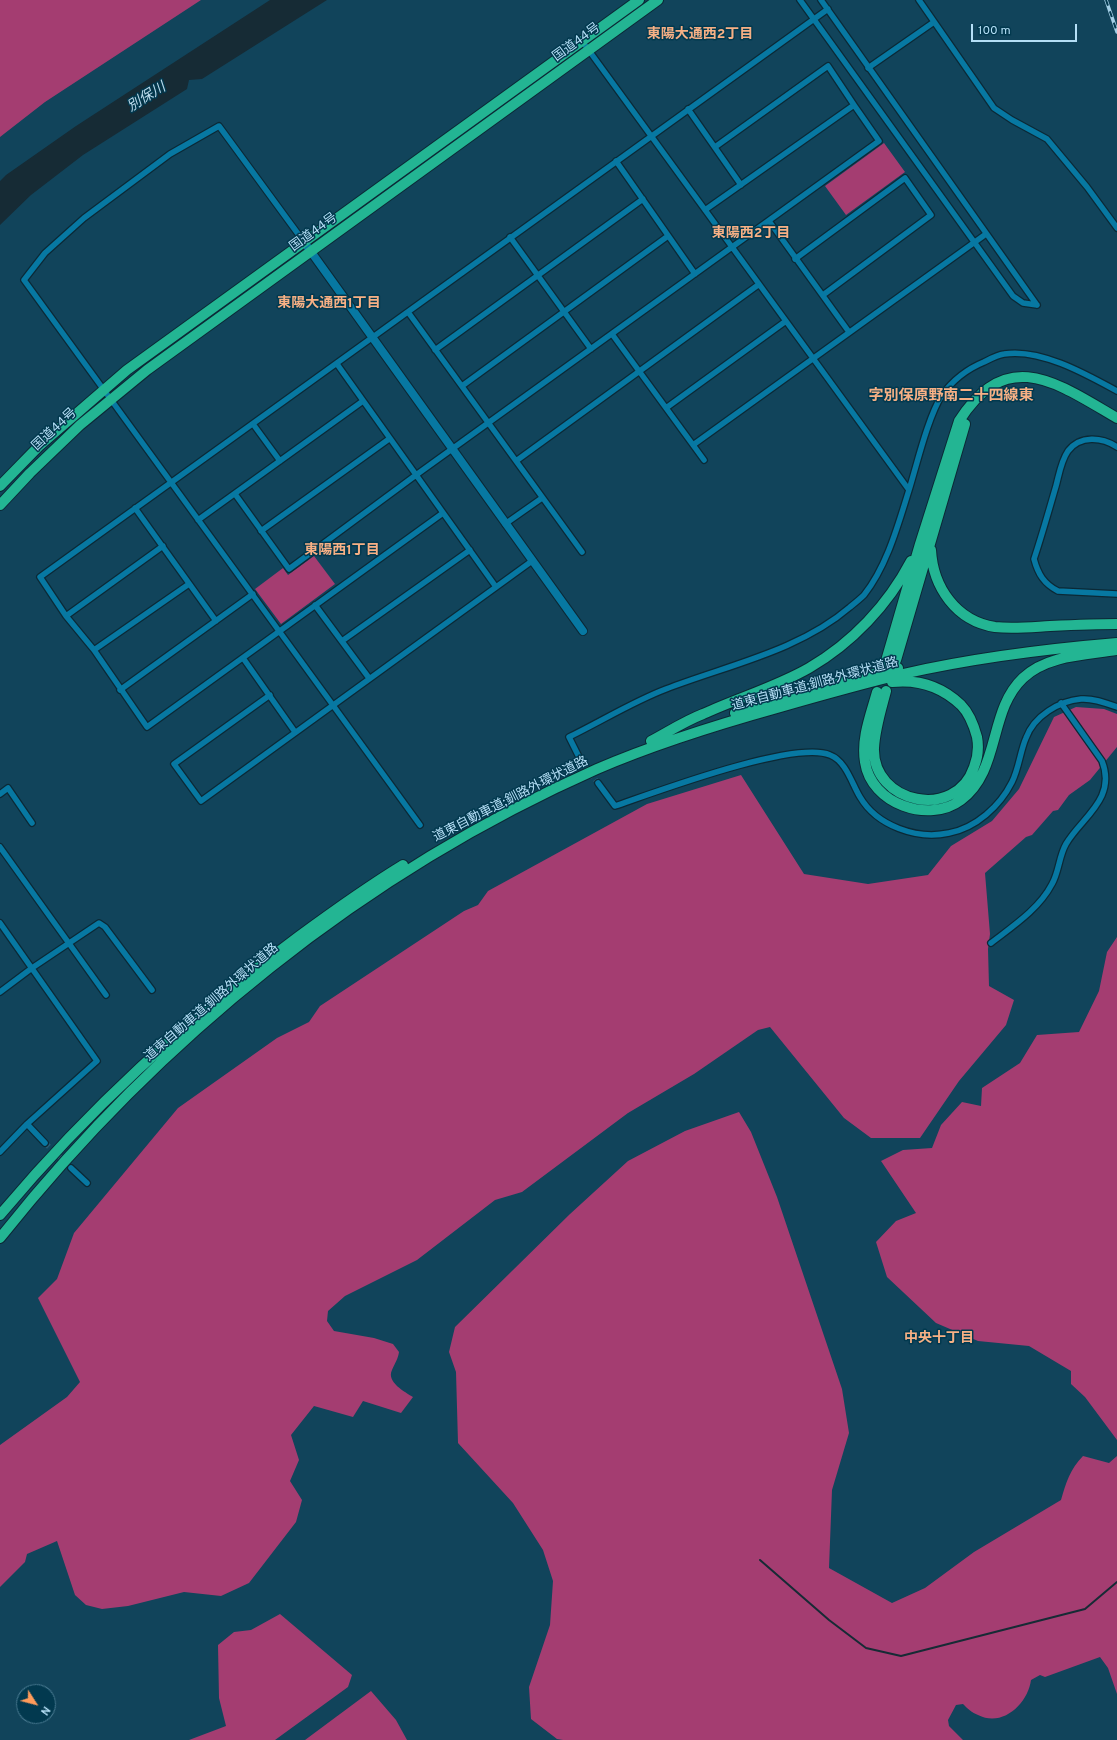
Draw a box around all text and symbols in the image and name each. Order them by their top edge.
scale bar [973,16,1079,42]
street label: 国道44号 [550,20,604,66]
text: 100 m [978,23,1011,39]
district label: 東陽大通西2丁目 [647,27,753,43]
water label: 別保川 [125,80,169,116]
street label: 国道44号 [287,210,341,256]
district label: 東陽西2丁目 [712,226,790,242]
district label: 東陽大通西1丁目 [277,296,381,312]
district label: 字別保原野南二十四線東 [869,388,1033,406]
street label: 国道44号 [30,405,80,455]
district label: 東陽西1丁目 [304,543,380,559]
street label: 道東自動車道;釧路外環状道路 [730,655,900,715]
street label: 道東自動車道;釧路外環状道路 [431,754,591,846]
street label: 道東自動車道;釧路外環状道路 [142,941,282,1065]
district label: 中央十丁目 [904,1331,974,1347]
north arrow [16,1684,56,1724]
text: N [37,1703,53,1718]

